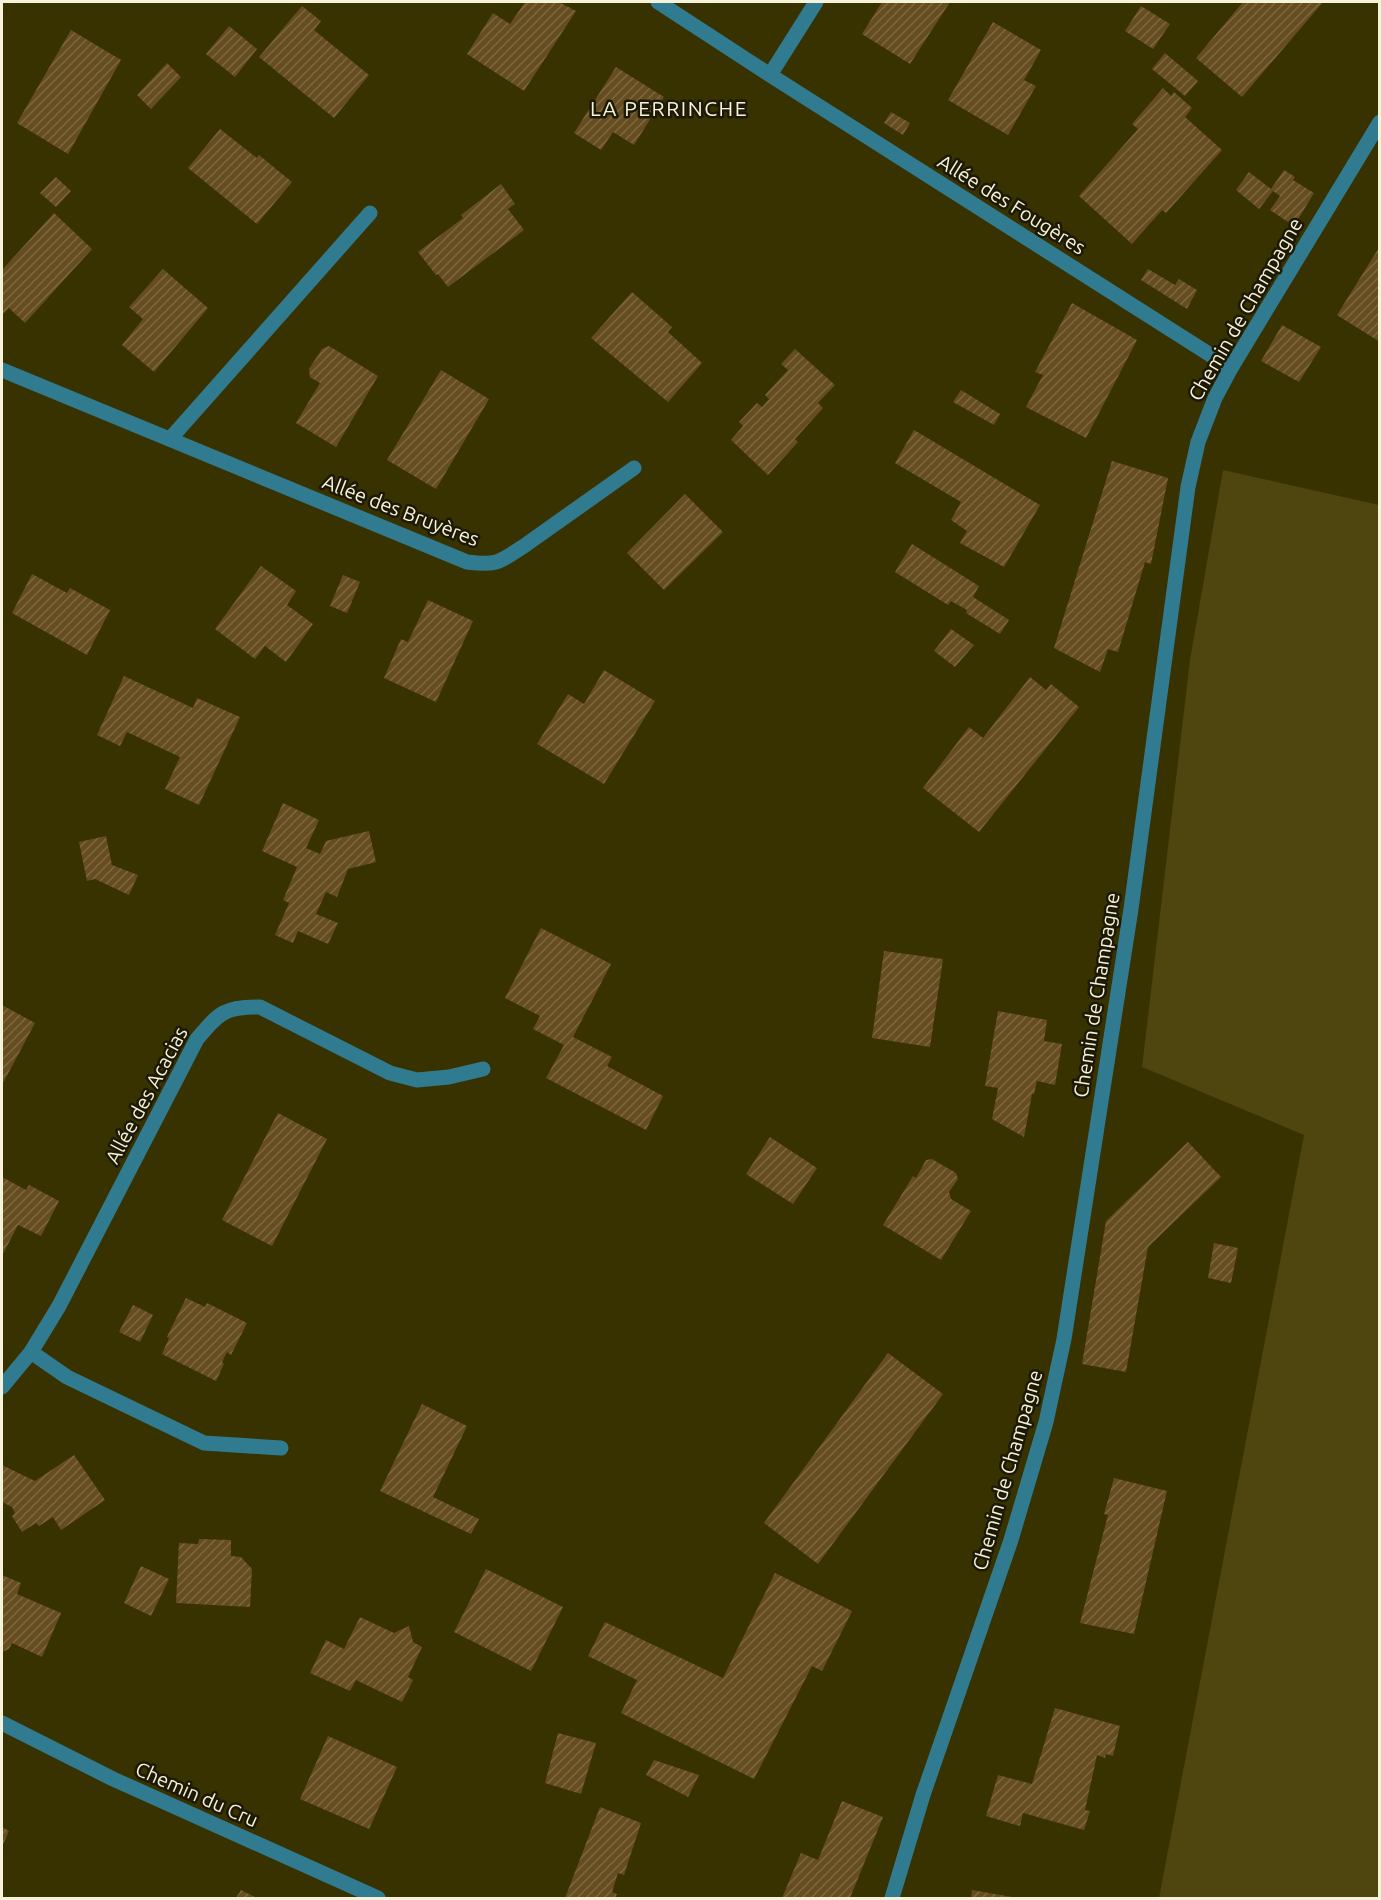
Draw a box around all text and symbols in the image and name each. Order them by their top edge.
district label: LA PERRINCHE [590,96,748,120]
street label: Allée des Fougères [934,149,1090,259]
street label: Chemin de Champagne [1183,213,1307,405]
street label: Allée des Bruyères [320,470,482,550]
street label: Chemin de Champagne [1068,891,1124,1099]
street label: Allée des Acacias [100,1023,192,1167]
street label: Chemin de Champagne [967,1367,1047,1573]
street label: Chemin du Cru [132,1757,262,1831]

